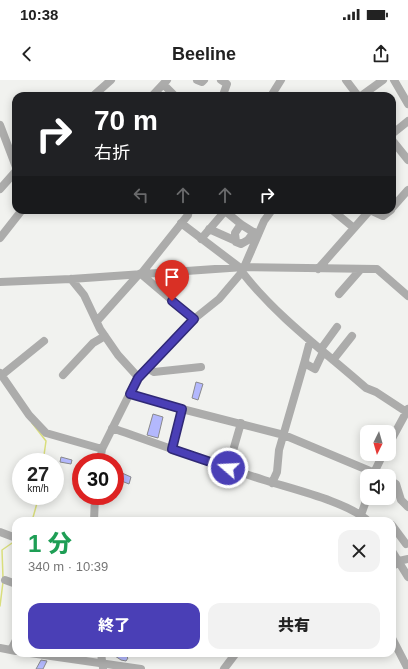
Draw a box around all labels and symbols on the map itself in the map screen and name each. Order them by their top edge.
pin [155,260,189,301]
north arrow [360,425,396,461]
position arrow [207,447,249,489]
speed limit sign: 30 [72,453,124,505]

